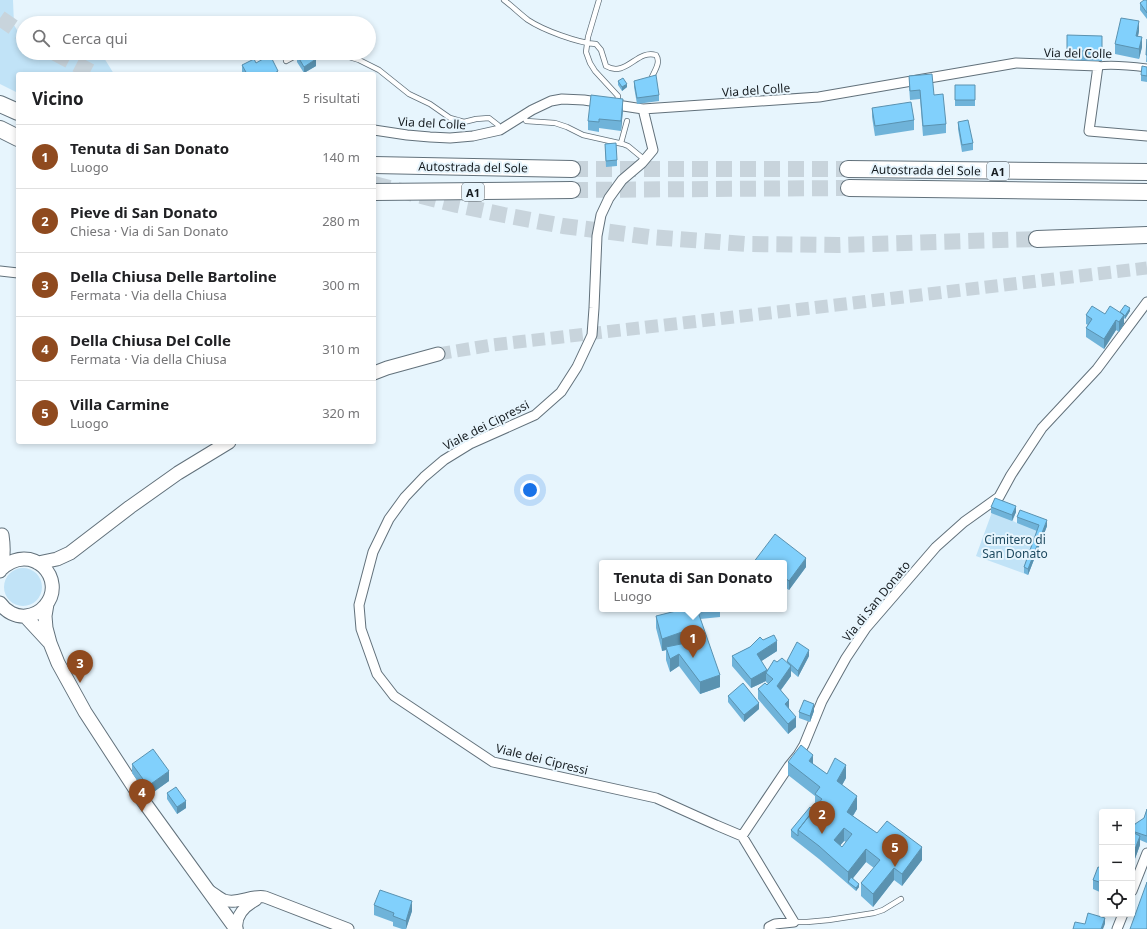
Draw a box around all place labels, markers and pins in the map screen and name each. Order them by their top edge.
pin: 1 [680,625,706,658]
pin: 3 [67,650,93,683]
pin: 4 [129,779,155,812]
pin: 2 [809,801,835,834]
pin: 5 [882,834,908,867]

